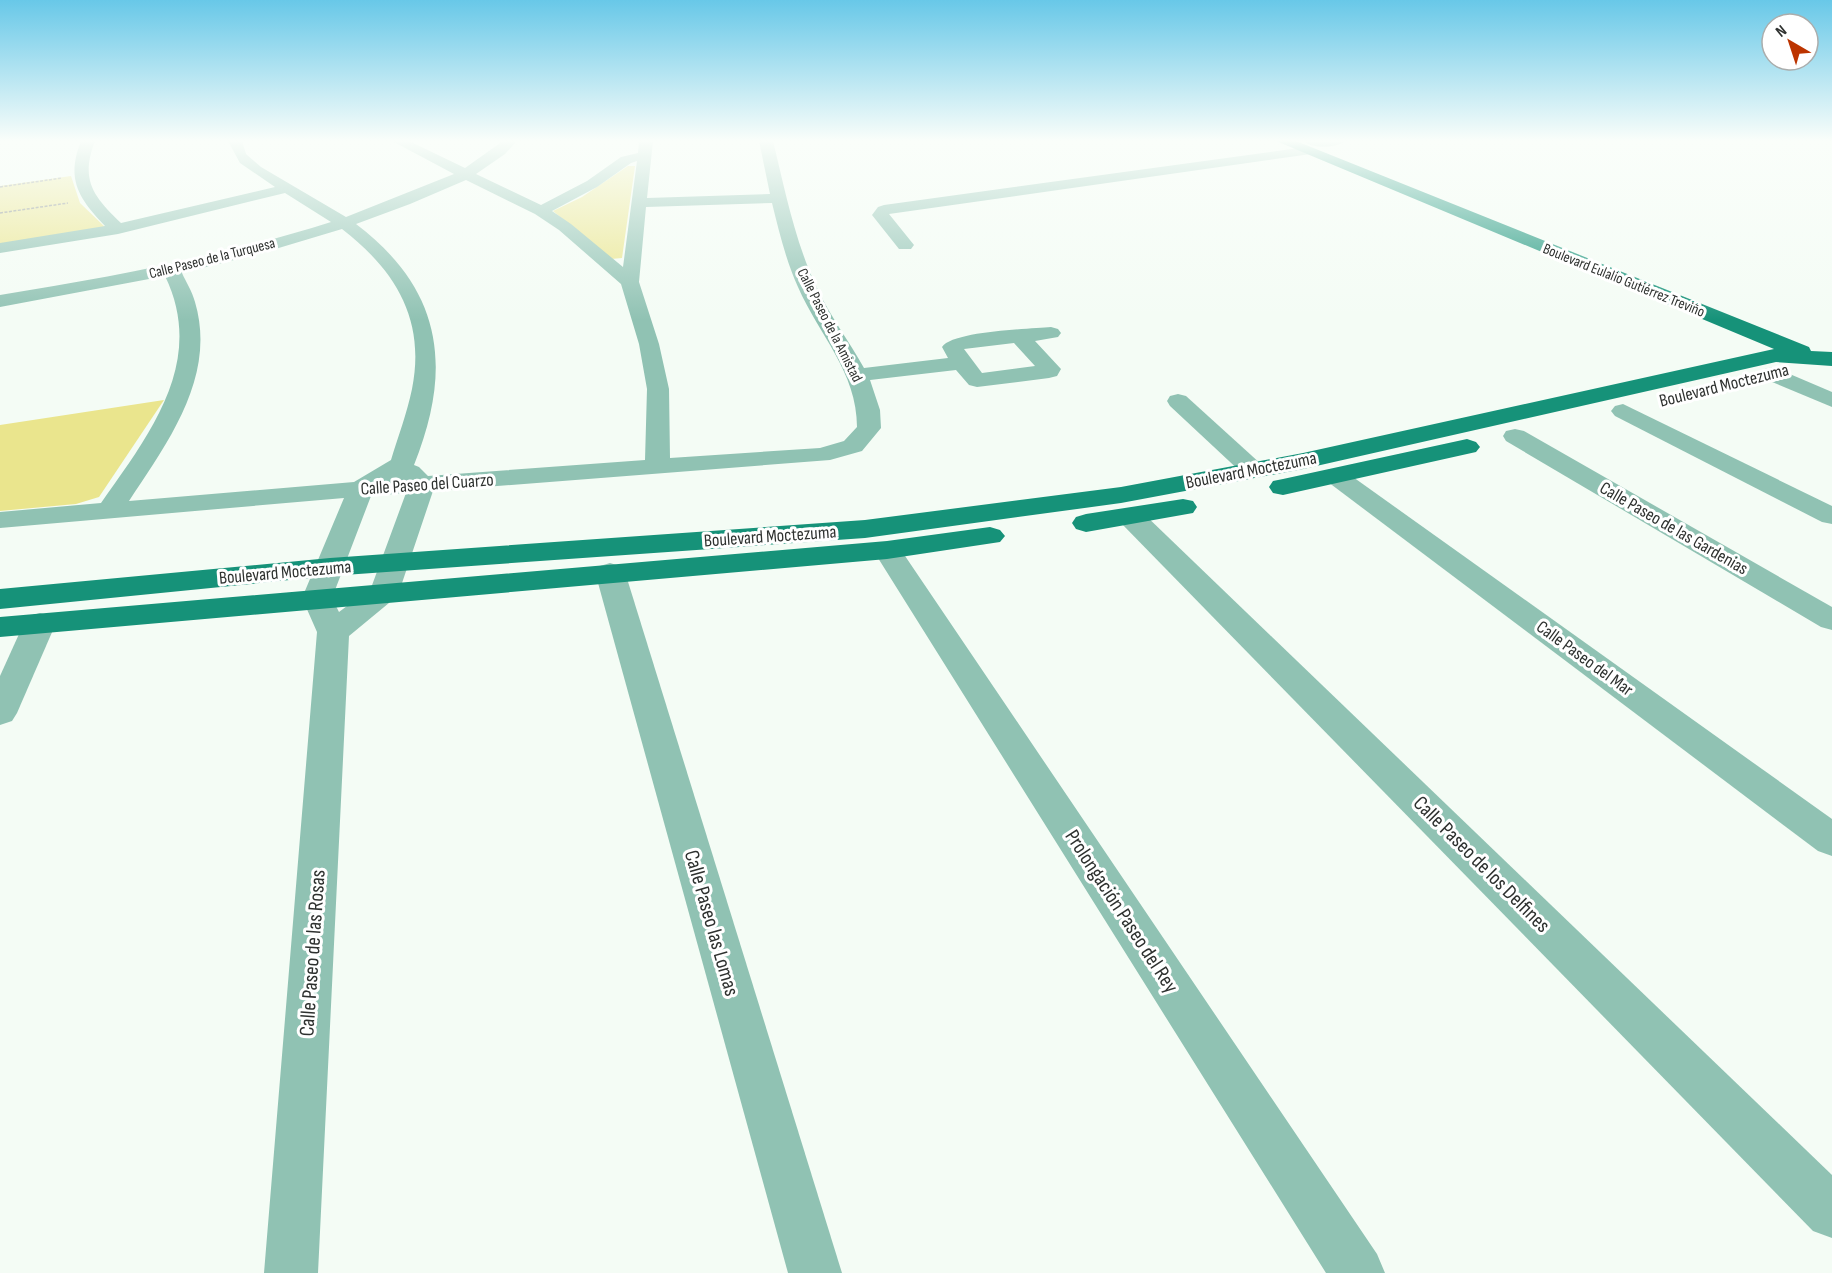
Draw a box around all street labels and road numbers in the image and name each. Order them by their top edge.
street label: Calle Paseo de la Turquesa [147,234,277,283]
street label: Boulevard Eulalio Gutiérrez Treviño [1540,239,1708,322]
street label: Calle Paseo de la Amistad [793,265,866,385]
street label: Boulevard Moctezuma [1657,359,1791,412]
street label: Boulevard Moctezuma [1184,448,1318,493]
street label: Calle Paseo del Cuarzo [360,469,494,500]
street label: Calle Paseo de las Gardenias [1596,477,1752,579]
street label: Boulevard Moctezuma [703,521,837,552]
street label: Boulevard Moctezuma [218,556,352,589]
street label: Calle Paseo del Mar [1532,616,1637,700]
street label: Calle Paseo de los Delfines [1408,791,1555,938]
street label: Prolongación Paseo del Rey [1060,825,1184,998]
street label: Calle Paseo las Lomas [679,847,744,999]
street label: Calle Paseo de las Rosas [294,869,331,1037]

